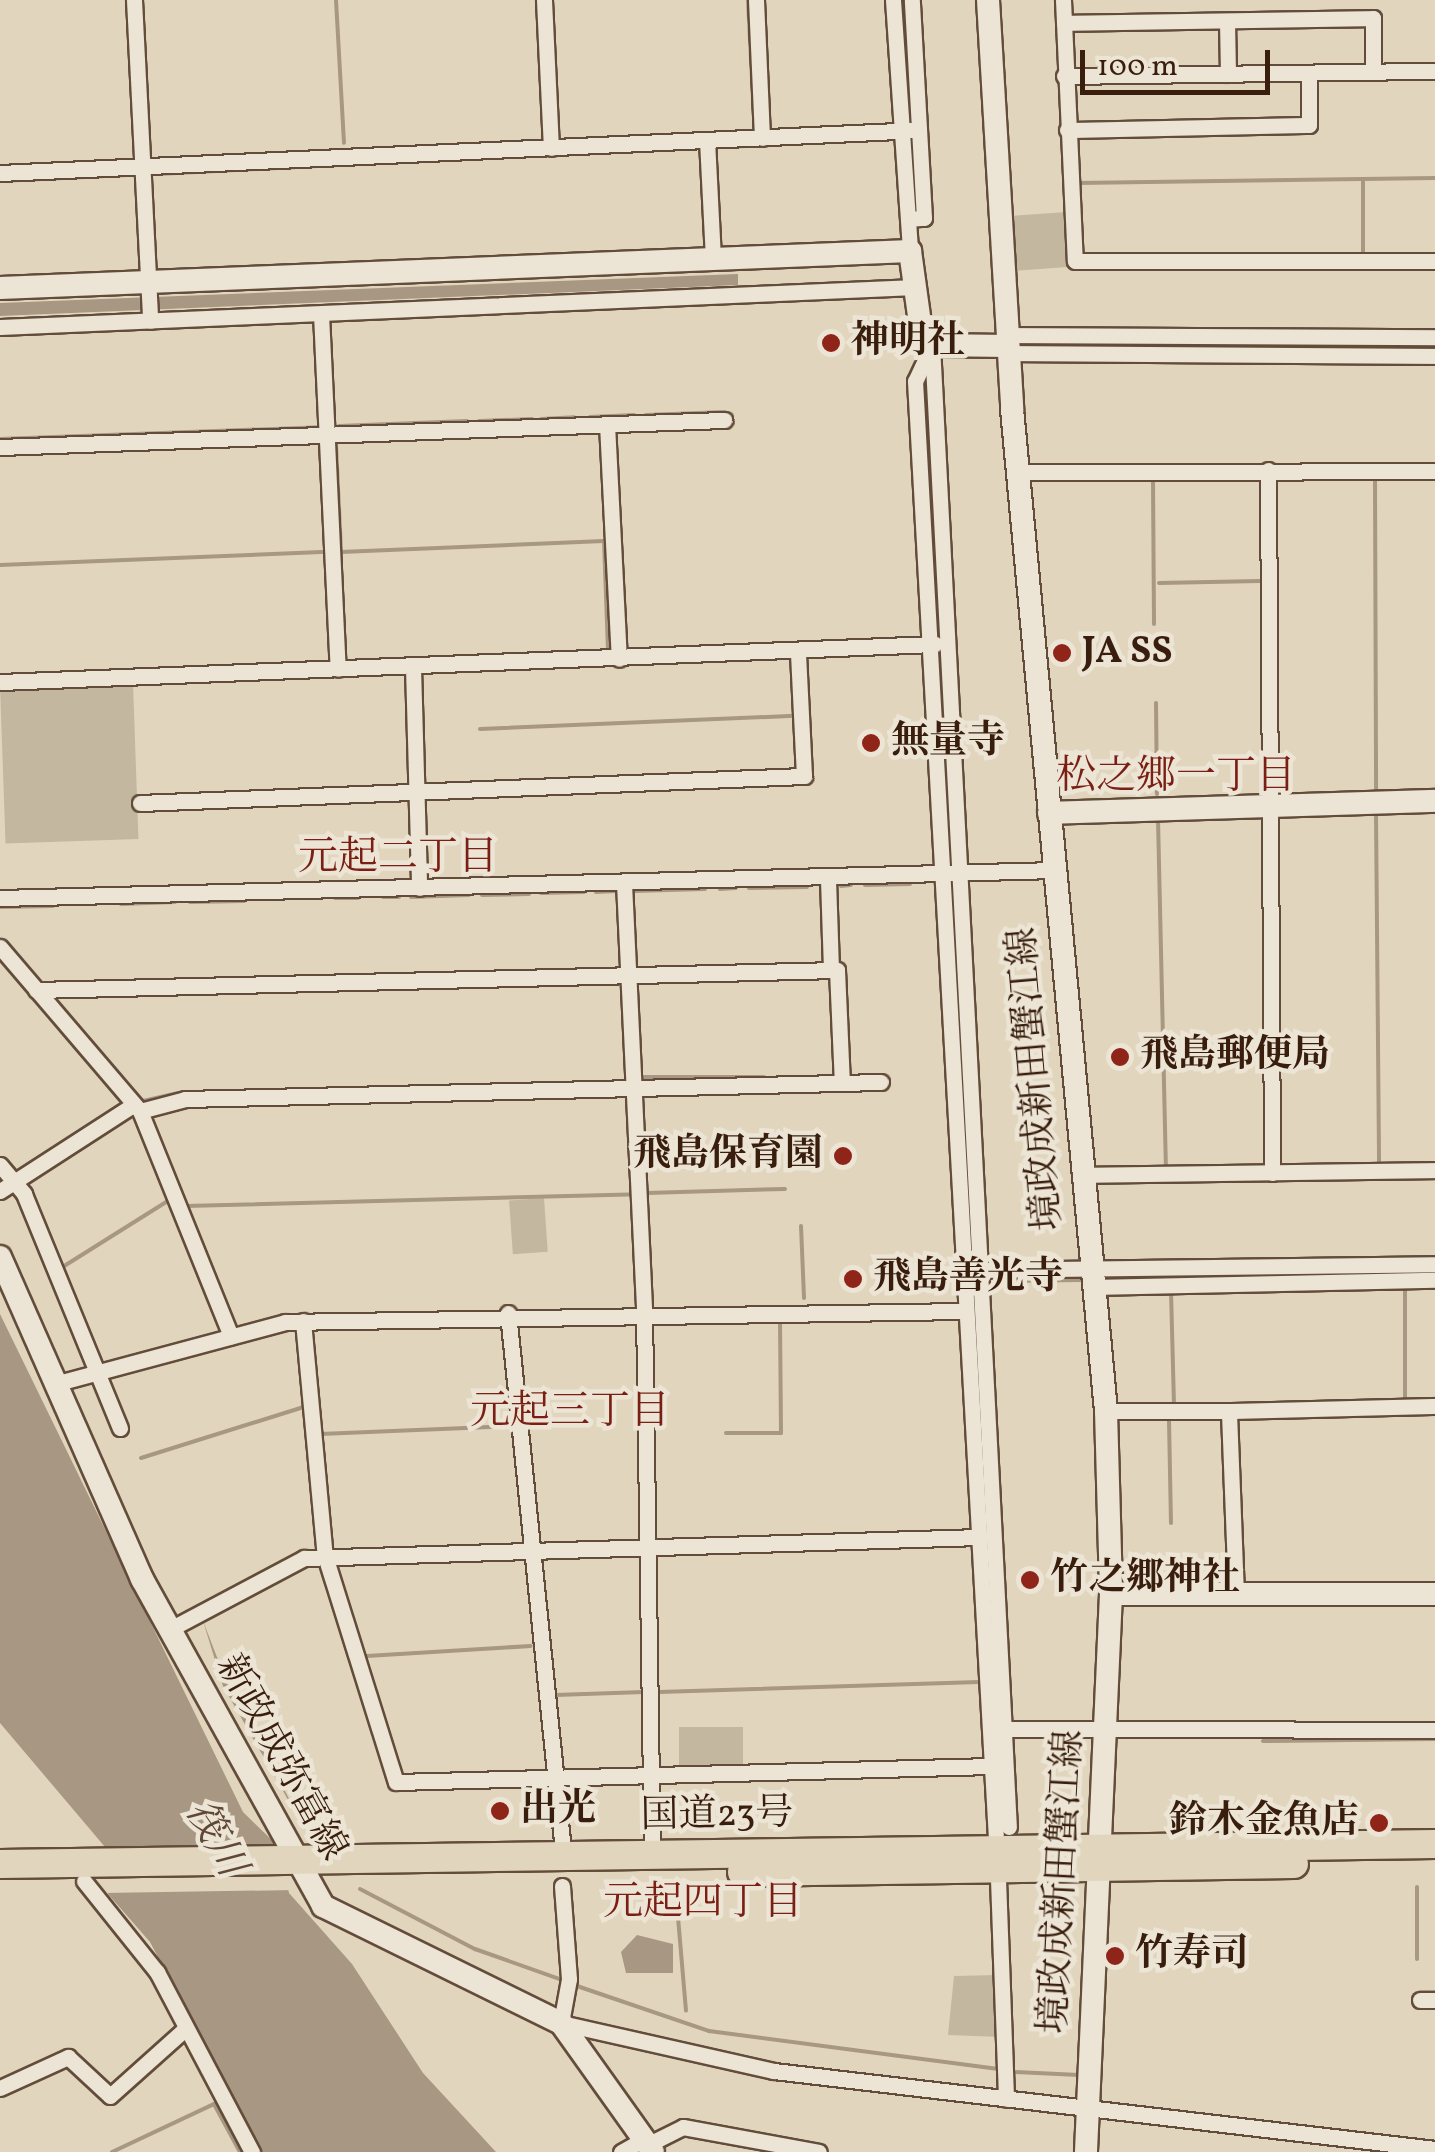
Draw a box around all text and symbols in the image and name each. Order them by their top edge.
scale bar [1085,30,1275,92]
text: 100 m [1097,46,1178,88]
place label: 神明社 [851,320,965,366]
marker: 神明社 [820,332,842,354]
place label: JA SS [1082,630,1172,676]
marker: JA SS [1051,642,1073,664]
place label: 無量寺 [891,720,1005,766]
marker: 無量寺 [860,732,882,754]
district label: 松之郷一丁目 [1056,754,1296,802]
district label: 元起二丁目 [298,835,498,883]
street label: 境政成新田蟹江線 [1001,926,1073,1232]
place label: 飛島郵便局 [1140,1034,1330,1080]
marker: 飛島郵便局 [1109,1046,1131,1068]
place label: 飛島保育園 [633,1133,823,1179]
marker: 飛島保育園 [832,1145,854,1167]
place label: 飛島善光寺 [873,1256,1063,1302]
marker: 飛島善光寺 [842,1268,864,1290]
district label: 元起三丁目 [470,1389,670,1437]
place label: 竹之郷神社 [1050,1557,1240,1603]
marker: 竹之郷神社 [1019,1569,1041,1591]
street label: 新政成弥富線 [205,1647,355,1869]
street label: 境政成新田蟹江線 [1032,1729,1094,2035]
place label: 出光 [520,1788,596,1834]
water label: 筏川 [174,1792,254,1886]
street label: 国道23号 [640,1792,794,1840]
marker: 出光 [489,1800,511,1822]
place label: 鈴木金魚店 [1169,1800,1359,1846]
marker: 鈴木金魚店 [1368,1812,1390,1834]
district label: 元起四丁目 [603,1880,803,1928]
place label: 竹寿司 [1135,1933,1249,1979]
marker: 竹寿司 [1104,1945,1126,1967]

